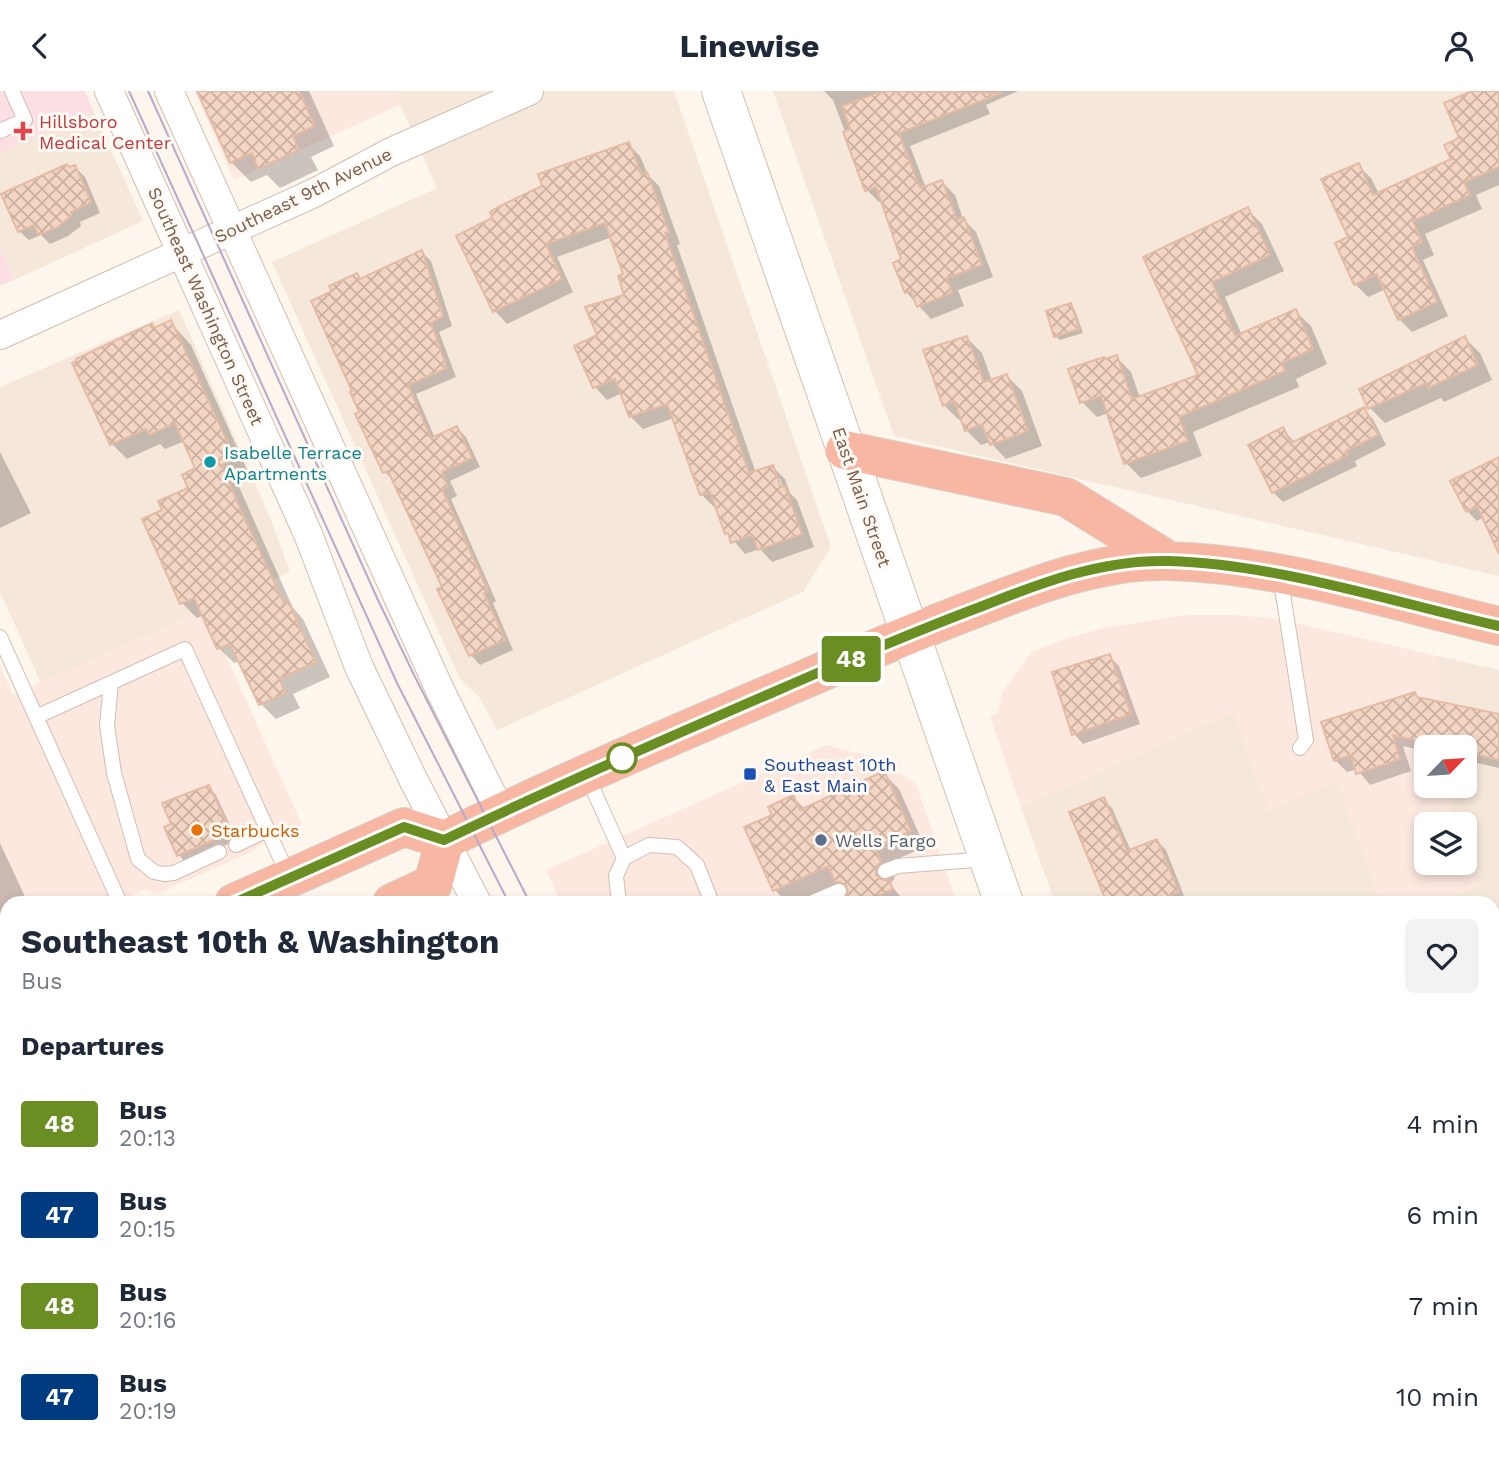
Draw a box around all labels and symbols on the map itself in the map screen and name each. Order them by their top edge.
place label: Hillsboro Medical Center [39,111,171,153]
marker: Hillsboro Medical Center [13,121,33,141]
street label: Southeast 9th Avenue [211,143,395,247]
street label: Southeast Washington Street [144,184,268,429]
street label: East Main Street [828,424,896,570]
place label: Isabelle Terrace Apartments [224,442,362,484]
marker: Isabelle Terrace Apartments [202,454,218,470]
line badge: 48 [820,636,882,682]
north arrow [1414,735,1477,798]
unlabelled marker [607,743,637,773]
place label: Southeast 10th & East Main [764,754,896,796]
marker: Southeast 10th & East Main [742,766,758,782]
place label: Starbucks [211,820,300,841]
marker: Starbucks [189,822,205,838]
place label: Wells Fargo [835,830,936,851]
marker: Wells Fargo [813,832,829,848]

